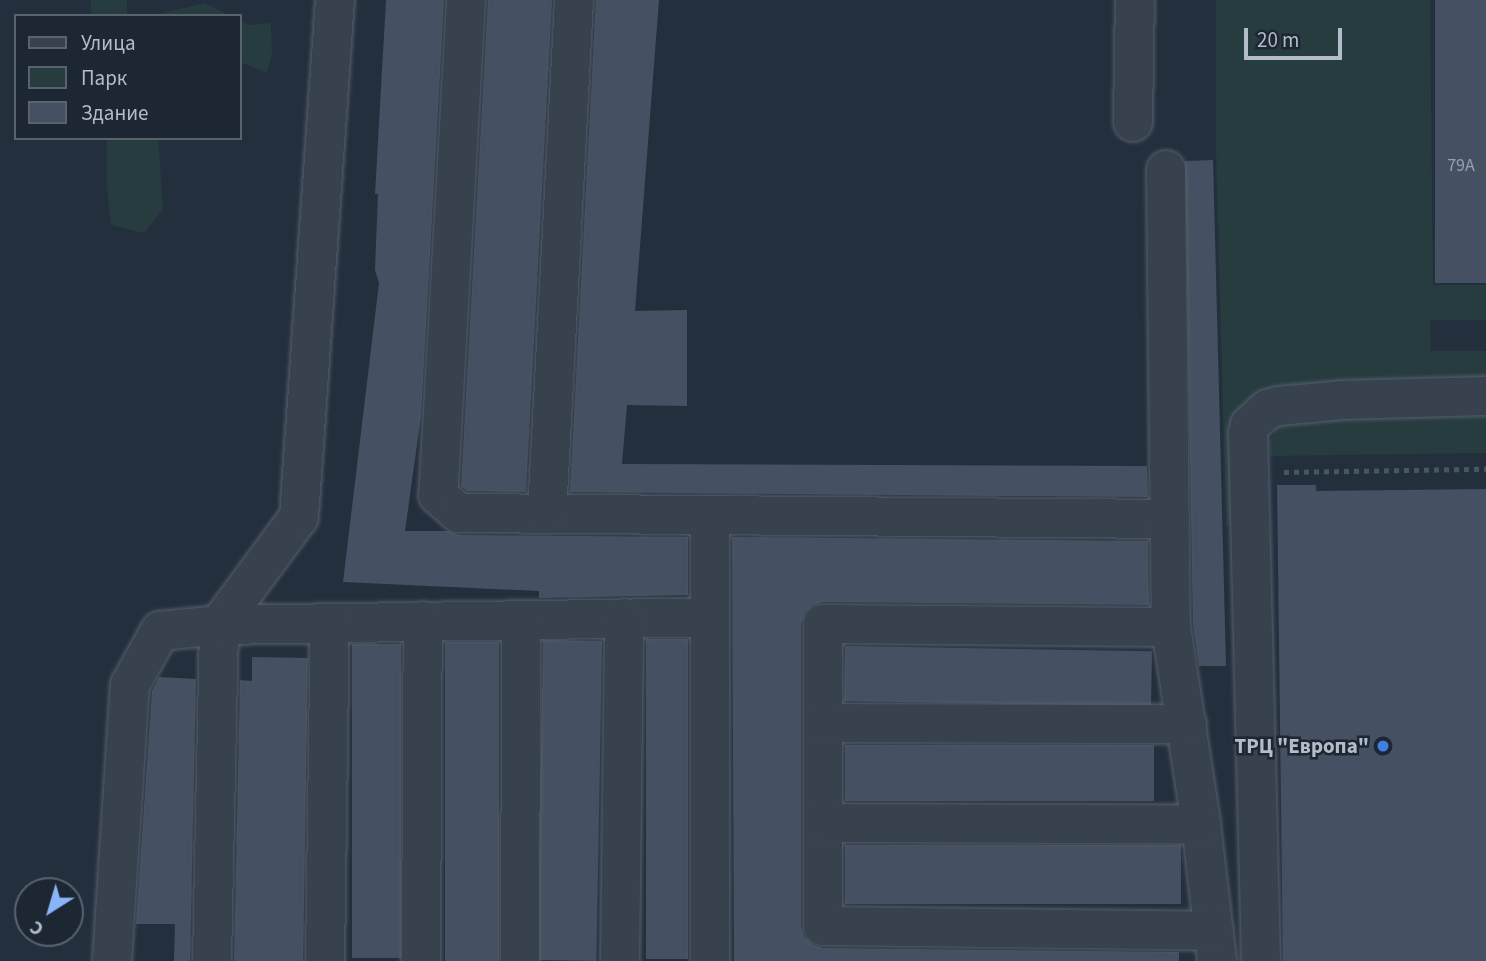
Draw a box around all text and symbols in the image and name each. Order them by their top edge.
legend [14,14,242,140]
scale bar [1248,14,1346,58]
text: 20 m [1257,25,1299,55]
text: Улица [81,28,136,58]
text: Парк [81,63,127,93]
text: Здание [81,98,149,128]
house number: 79А [1447,155,1475,177]
place label: ТРЦ "Европа" [1235,733,1369,759]
marker: ТРЦ "Европа" [1375,738,1391,754]
north arrow [14,877,84,947]
text: С [25,913,50,942]

